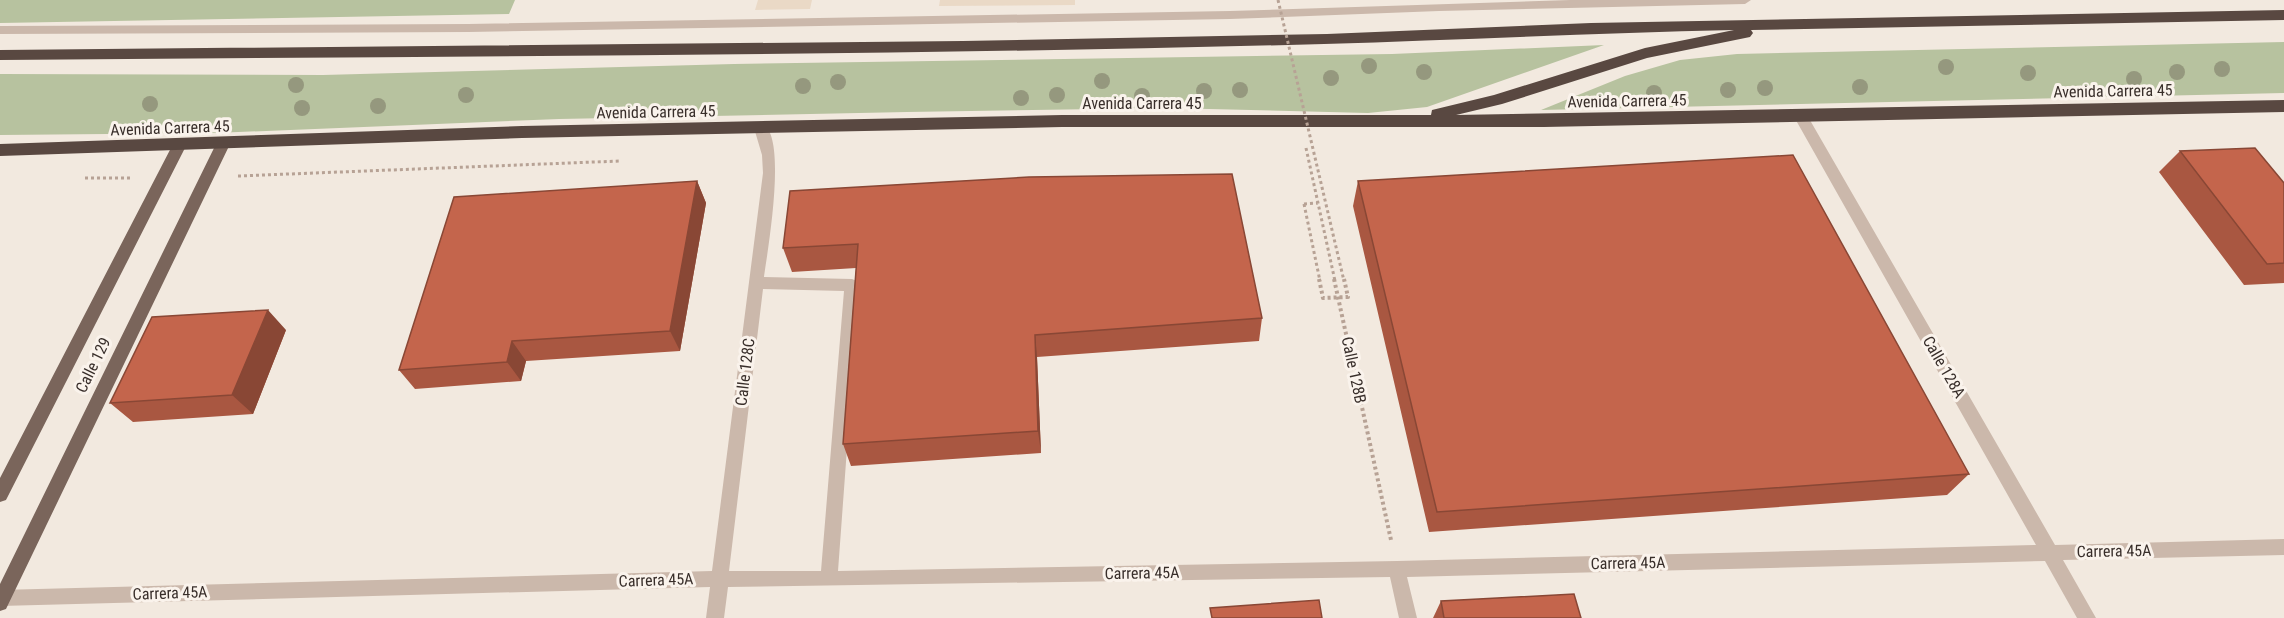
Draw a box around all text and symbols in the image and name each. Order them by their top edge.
street label: Avenida Carrera 45 [2053,80,2173,102]
street label: Avenida Carrera 45 [1567,90,1687,112]
street label: Avenida Carrera 45 [1082,94,1202,113]
street label: Avenida Carrera 45 [596,101,716,123]
street label: Avenida Carrera 45 [110,116,230,140]
street label: Calle 128A [1919,333,1969,401]
street label: Calle 129 [72,334,114,396]
street label: Calle 128B [1338,335,1370,405]
street label: Calle 128C [731,337,759,407]
street label: Carrera 45A [2076,541,2152,561]
street label: Carrera 45A [1590,553,1666,573]
street label: Carrera 45A [1104,563,1180,583]
street label: Carrera 45A [618,569,694,591]
street label: Carrera 45A [132,582,208,604]

